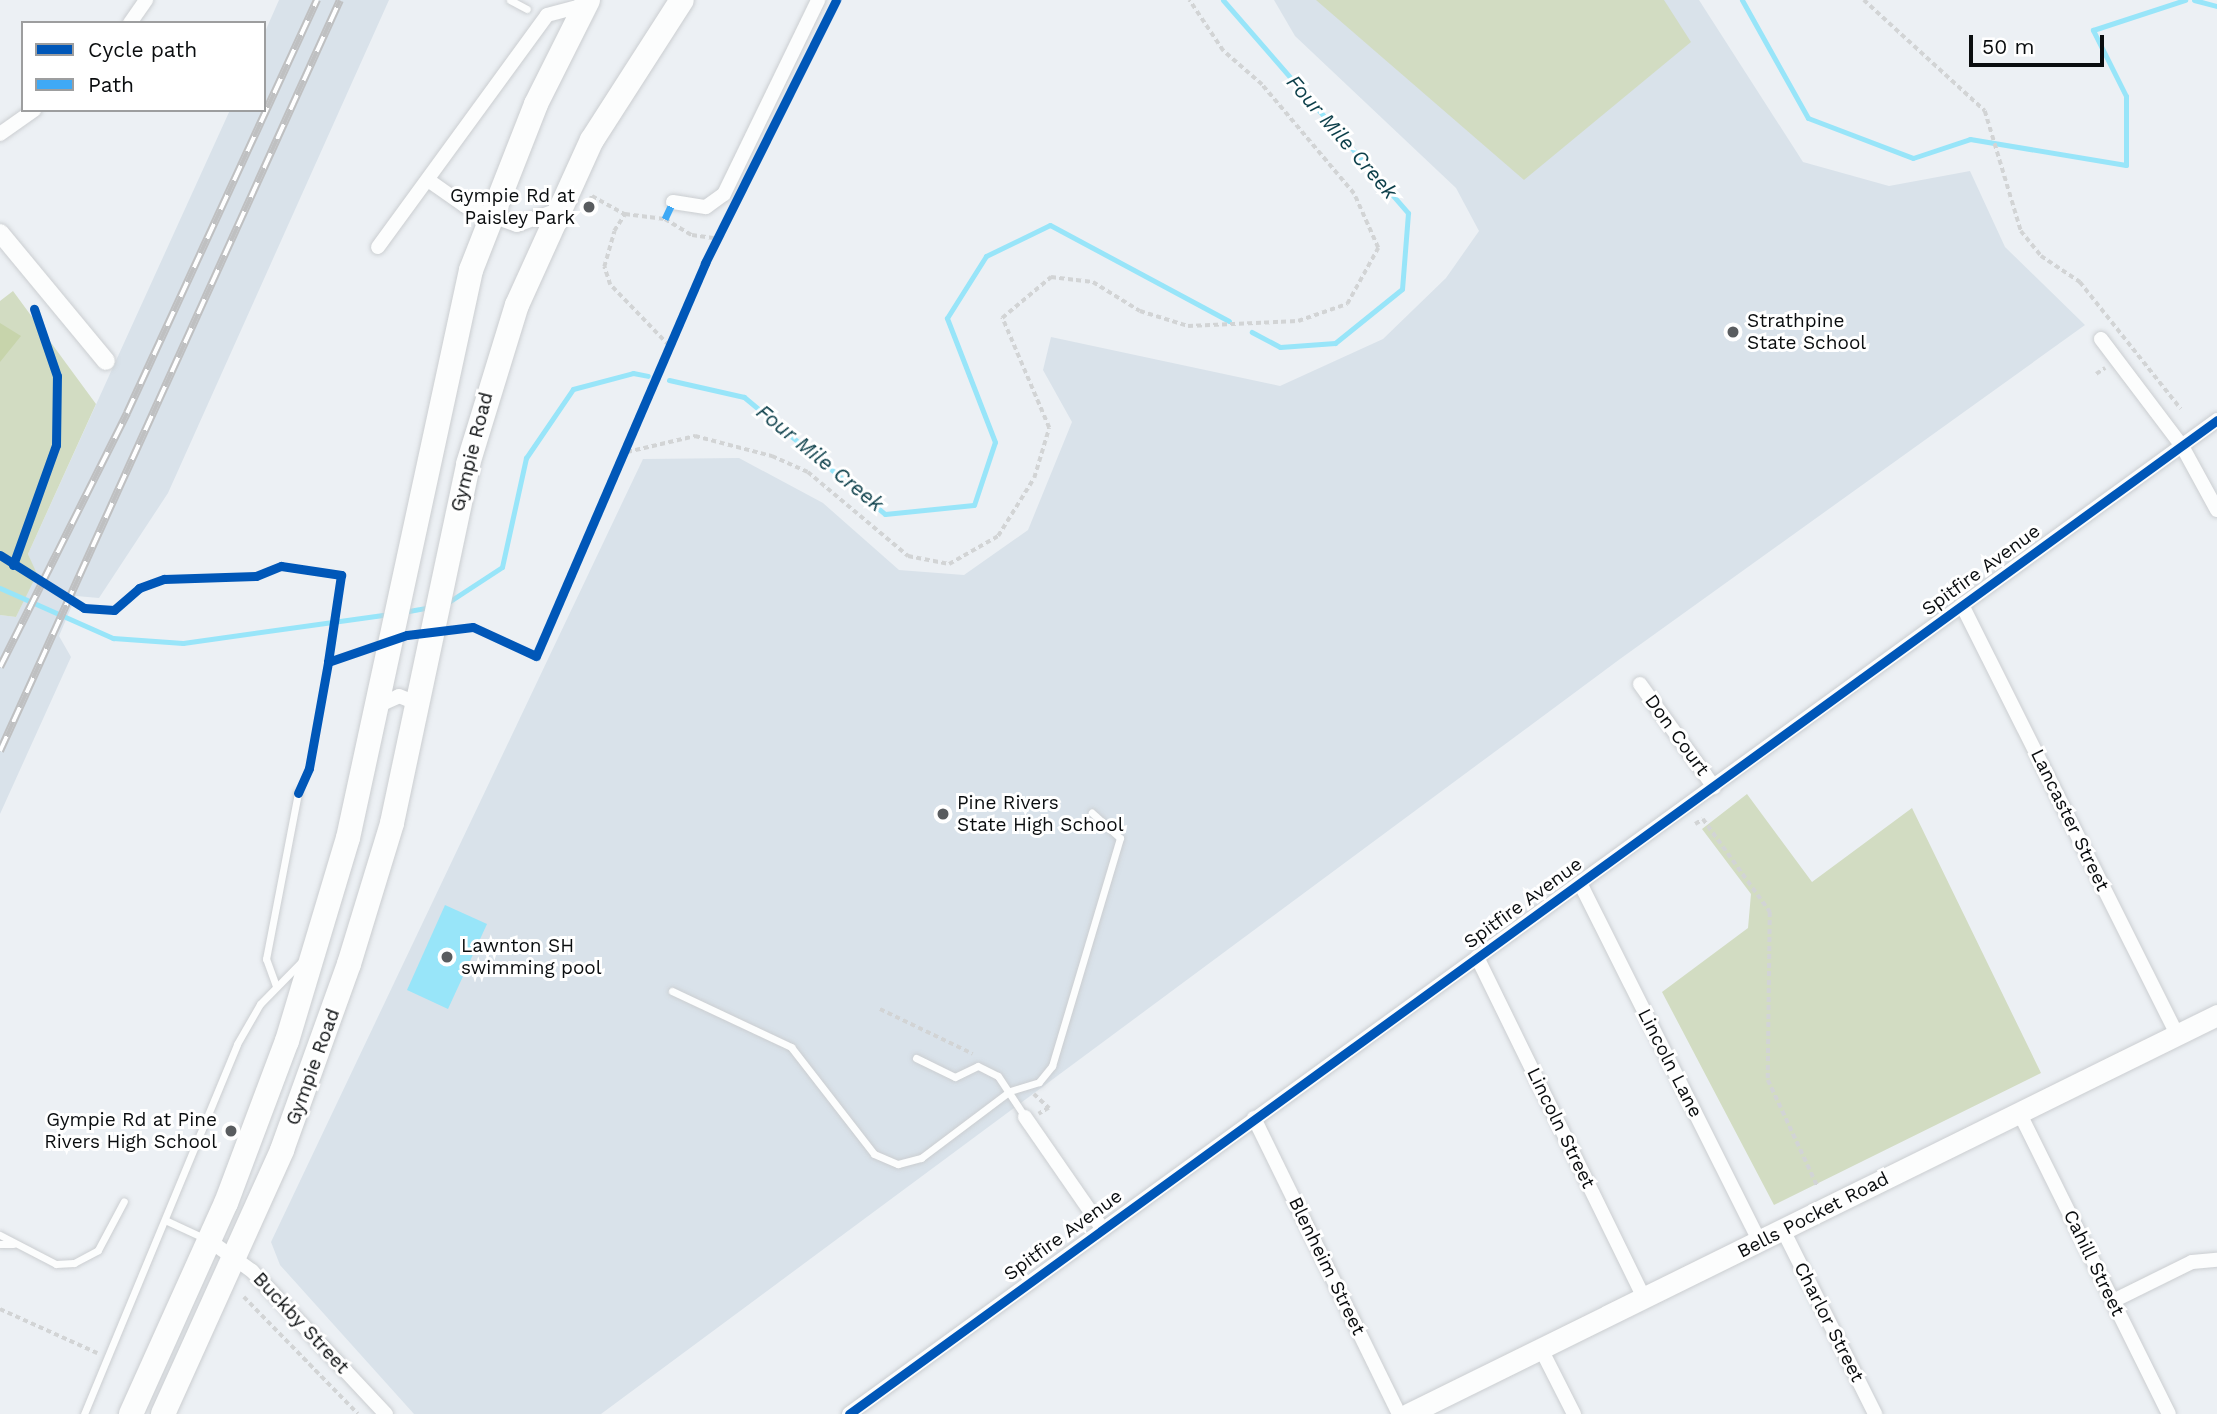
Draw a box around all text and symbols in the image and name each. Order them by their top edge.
legend [21,21,266,112]
scale bar [1972,21,2107,65]
text: 50 m [1982,34,2034,59]
text: Cycle path [88,37,197,62]
water label: Four Mile Creek [1281,70,1403,204]
text: Path [88,72,134,97]
place label: Gympie Rd at Paisley Park [450,185,575,229]
marker: Gympie Rd at Paisley Park [581,199,597,215]
place label: Strathpine State School [1747,310,1866,354]
marker: Strathpine State School [1725,324,1741,340]
street label: Gympie Road [446,390,498,514]
water label: Four Mile Creek [751,399,889,517]
street label: Spitfire Avenue [1917,519,2045,621]
street label: Don Court [1640,690,1714,780]
street label: Lancaster Street [2026,745,2114,895]
place label: Pine Rivers State High School [957,792,1123,836]
marker: Pine Rivers State High School [935,806,951,822]
street label: Spitfire Avenue [1459,852,1587,954]
place label: Lawnton SH swimming pool [461,935,602,979]
marker: Lawnton SH swimming pool [439,949,455,965]
street label: Lincoln Lane [1633,1005,1707,1121]
street label: Gympie Road [281,1006,345,1128]
street label: Lincoln Street [1522,1064,1600,1192]
place label: Gympie Rd at Pine Rivers High School [44,1109,217,1153]
marker: Gympie Rd at Pine Rivers High School [223,1123,239,1139]
street label: Bells Pocket Road [1733,1167,1893,1263]
street label: Spitfire Avenue [999,1184,1127,1286]
street label: Blenheim Street [1284,1193,1370,1339]
street label: Cahill Street [2058,1206,2130,1320]
street label: Charlor Street [1789,1258,1869,1386]
street label: Buckby Street [248,1267,354,1379]

